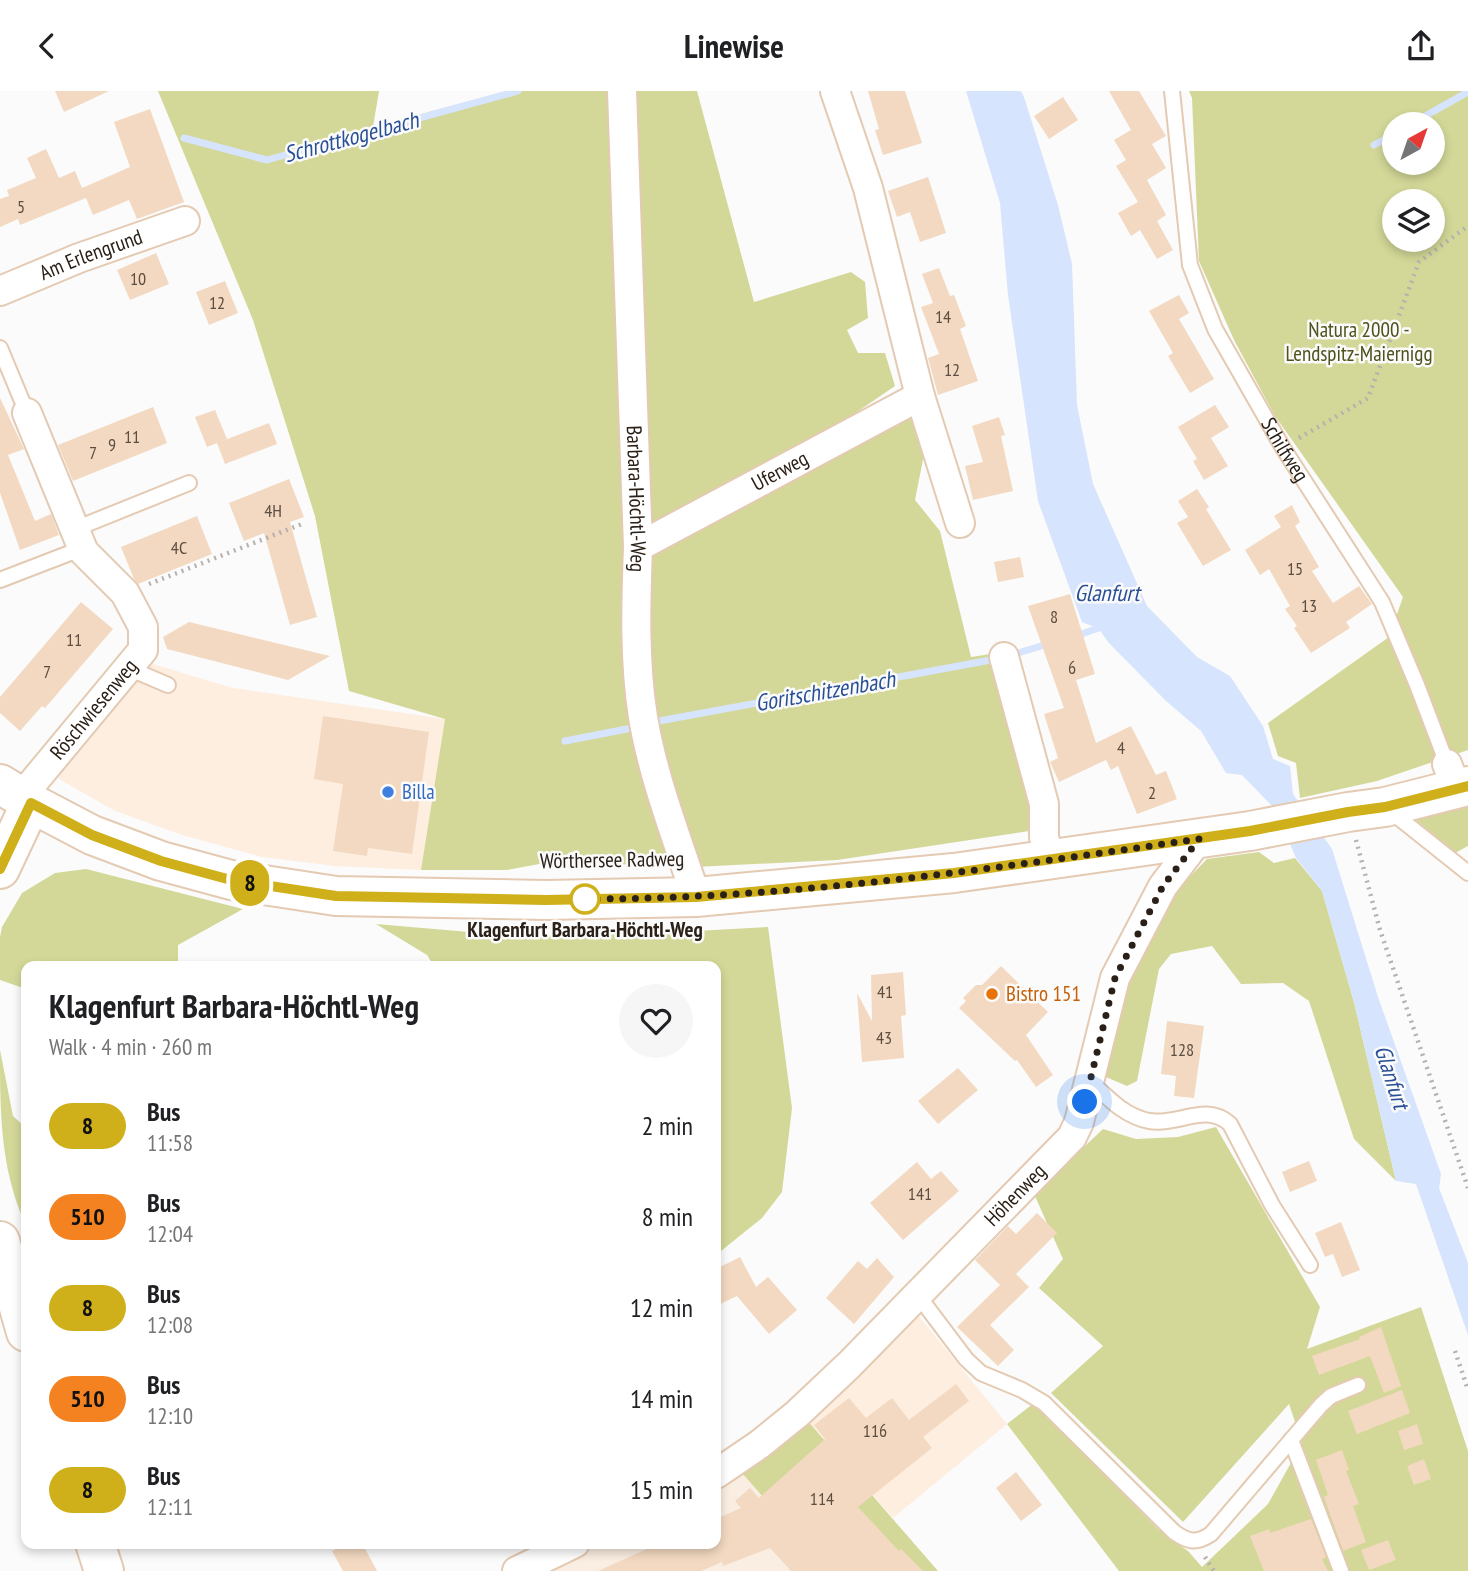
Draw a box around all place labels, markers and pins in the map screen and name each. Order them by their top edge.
place label: Billa [402,778,435,805]
marker: Billa [380,784,396,800]
marker: Klagenfurt Barbara-Höchtl-Weg [570,884,600,914]
place label: Klagenfurt Barbara-Höchtl-Weg [467,916,703,943]
place label: Bistro 151 [1006,980,1081,1007]
marker: Bistro 151 [984,986,1000,1002]

